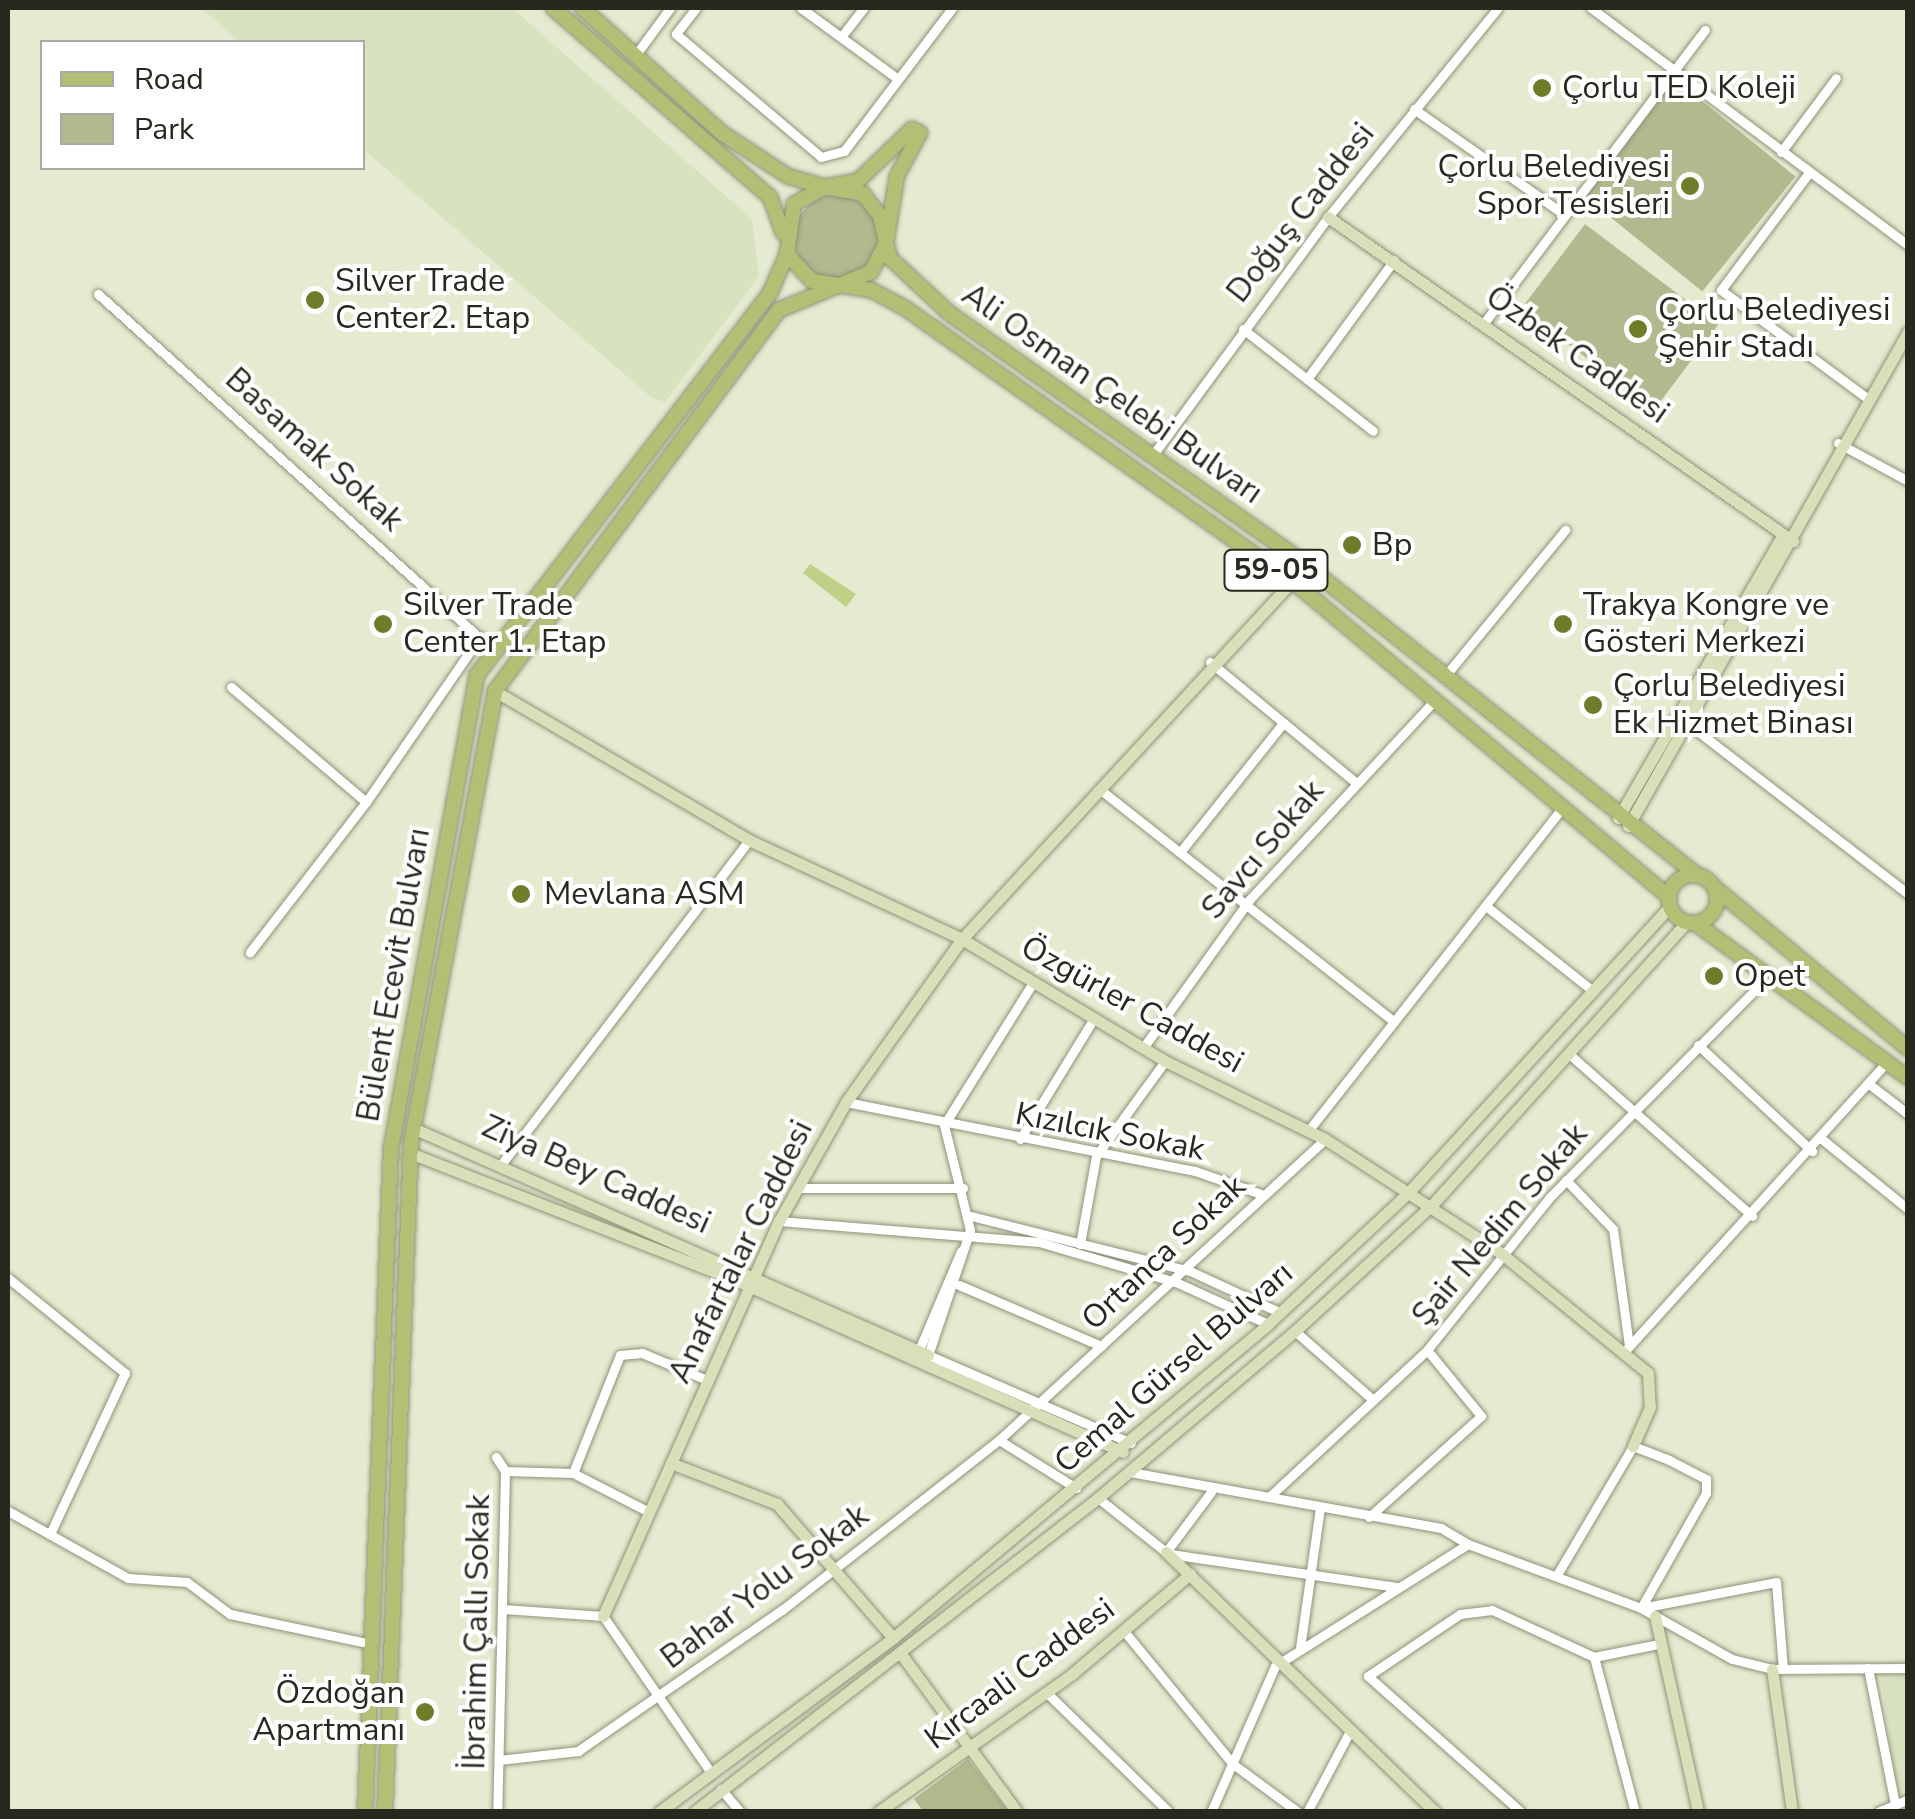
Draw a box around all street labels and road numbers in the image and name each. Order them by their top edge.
street label: Doğuş Caddesi [1219,116,1383,310]
street label: Ali Osman Çelebi Bulvarı [954,276,1270,512]
street label: Özbek Caddesi [1478,278,1676,432]
street label: Basamak Sokak [217,360,411,540]
road number: 59-05 [1221,545,1331,595]
street label: Savcı Sokak [1194,773,1332,927]
street label: Bülent Ecevit Bulvarı [349,825,439,1125]
street label: Özgürler Caddesi [1014,928,1250,1082]
street label: Kızılcık Sokak [1012,1095,1208,1169]
street label: Ziya Bey Caddesi [476,1107,716,1243]
street label: Anafartalar Caddesi [661,1114,821,1390]
street label: Şair Nedim Sokak [1404,1116,1596,1334]
street label: Ortanca Sokak [1074,1168,1254,1338]
street label: Cemal Gürsel Bulvarı [1047,1254,1301,1482]
street label: İbrahim Çallı Sokak [455,1494,499,1770]
street label: Bahar Yolu Sokak [654,1497,876,1677]
street label: Kırcaali Caddesi [918,1590,1122,1758]

